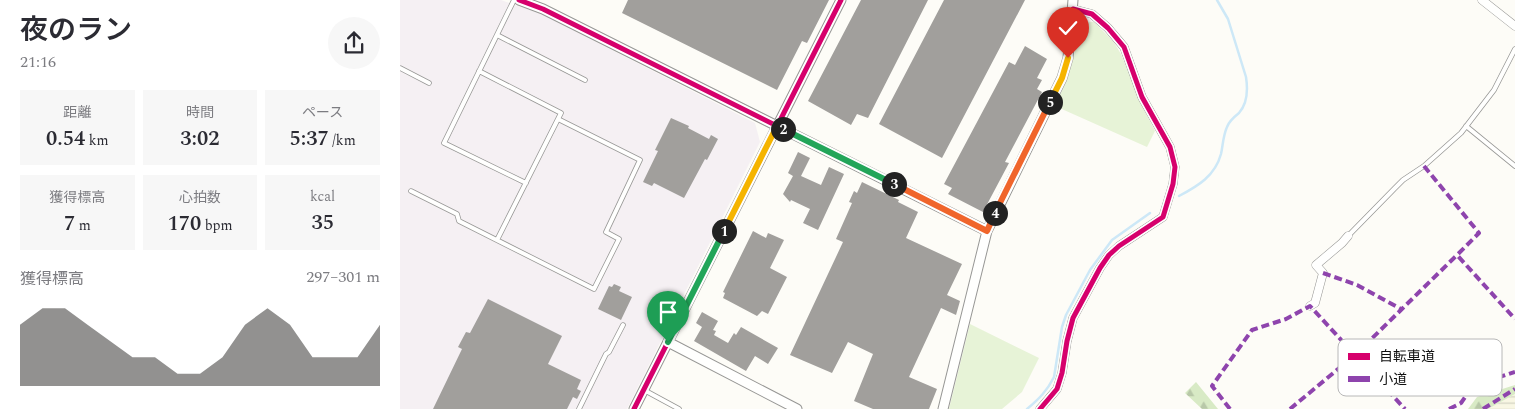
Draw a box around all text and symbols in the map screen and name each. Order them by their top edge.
pin [1047,7,1089,58]
text: 夜のラン [20,9,132,52]
icon: check [1054,14,1082,42]
button: share [328,17,380,69]
text: 21:16 [20,50,56,74]
pin: 5 [1038,90,1062,114]
text: 5 [1047,92,1054,113]
text: 距離 [63,102,91,123]
text: 時間 [186,102,214,123]
text: ペース [302,102,343,123]
pin: 2 [770,116,796,142]
text: 2 [780,119,787,140]
text: 0.54 [46,123,85,155]
text: 3:02 [180,123,220,155]
text: 5:37 [290,123,329,155]
text: km [85,130,109,151]
text: /km [329,130,356,151]
pin: 3 [882,172,906,196]
text: 3 [891,174,898,195]
text: kcal [310,186,335,207]
text: 獲得標高 [49,187,105,208]
text: 心拍数 [179,187,221,208]
pin: 4 [982,200,1008,226]
text: 4 [992,203,999,224]
text: 35 [311,207,334,239]
text: 7 [64,208,75,240]
text: 170 [167,208,201,240]
text: m [75,215,91,236]
text: bpm [201,215,233,236]
pin: 1 [712,218,736,244]
text: 1 [721,221,728,242]
text: 297–301 m [306,265,380,289]
text: 獲得標高 [20,267,84,291]
pin [647,291,689,342]
icon: arrive [654,298,682,326]
legend [1338,339,1502,396]
text: 自転車道 [1379,346,1435,367]
text: 小道 [1379,369,1407,390]

